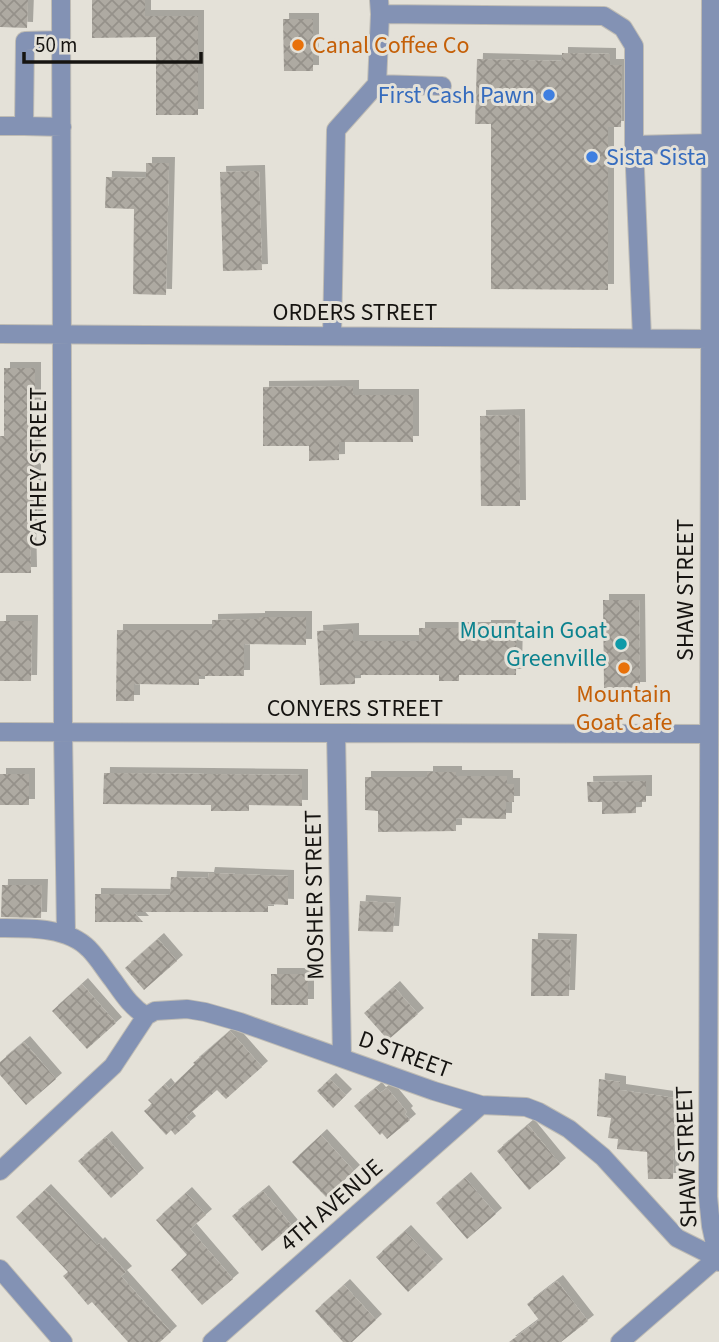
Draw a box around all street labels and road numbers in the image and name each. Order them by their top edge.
street label: ORDERS STREET [273,295,438,330]
street label: CATHEY STREET [21,387,56,547]
street label: SHAW STREET [668,519,703,661]
street label: CONYERS STREET [267,691,443,726]
street label: MOSHER STREET [296,810,333,980]
street label: D STREET [353,1022,456,1087]
street label: SHAW STREET [667,1085,706,1229]
street label: 4TH AVENUE [272,1151,391,1260]

